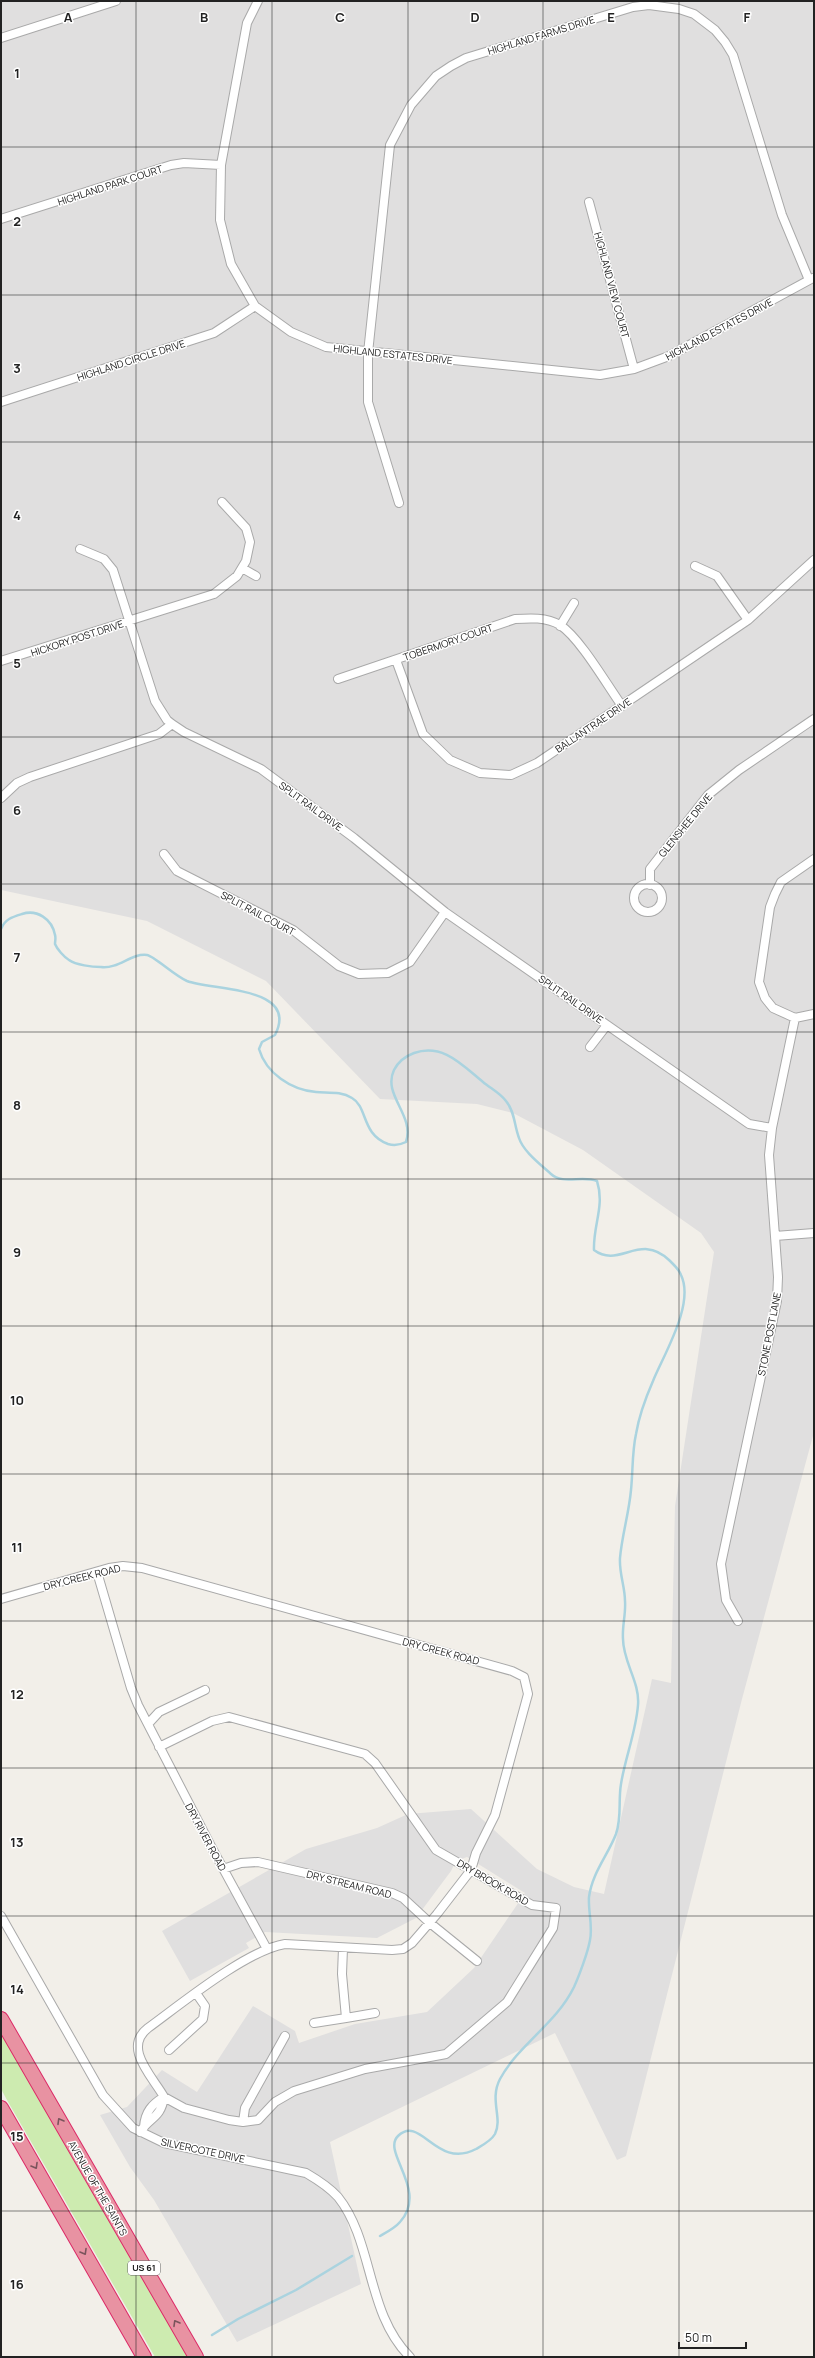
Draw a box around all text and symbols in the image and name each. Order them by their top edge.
text: A [64,8,73,26]
text: B [200,8,208,26]
text: C [335,8,345,26]
text: D [470,8,480,26]
text: E [607,8,615,26]
text: F [744,8,751,26]
street label: HIGHLAND FARMS DRIVE [486,12,597,58]
text: 1 [14,64,20,82]
street label: HIGHLAND PARK COURT [56,161,164,209]
text: 2 [13,212,21,230]
street label: HIGHLAND VIEW COURT [591,230,633,340]
street label: HIGHLAND ESTATES DRIVE [663,295,775,363]
street label: HIGHLAND CIRCLE DRIVE [75,336,187,384]
street label: HIGHLAND ESTATES DRIVE [333,341,454,367]
text: 3 [13,359,21,377]
text: 4 [13,506,21,524]
street label: HICKORY POST DRIVE [29,616,125,660]
street label: TOBERMORY COURT [401,620,495,664]
text: 5 [13,654,21,672]
street label: BALLANTRAE DRIVE [552,694,634,756]
street label: SPLIT RAIL DRIVE [276,778,346,834]
street label: GLENSHEE DRIVE [655,790,715,860]
text: 6 [13,801,21,819]
street label: SPLIT RAIL COURT [218,887,298,939]
text: 7 [14,948,21,966]
street label: SPLIT RAIL DRIVE [536,971,606,1027]
text: 8 [13,1096,21,1114]
text: 9 [13,1243,21,1261]
street label: STONE POST LANE [754,1291,784,1377]
text: 10 [10,1391,24,1409]
text: 11 [11,1538,23,1556]
street label: DRY CREEK ROAD [42,1561,122,1593]
street label: DRY CREEK ROAD [401,1634,481,1668]
text: 12 [10,1685,24,1703]
street label: DRY RIVER ROAD [182,1801,230,1874]
text: 13 [10,1833,24,1851]
street label: DRY BROOK ROAD [454,1856,532,1908]
street label: DRY STREAM ROAD [305,1867,393,1901]
text: 14 [10,1980,24,1998]
one-way arrow [57,2118,64,2125]
text: 15 [10,2127,24,2145]
street label: SILVERCOTE DRIVE [160,2134,247,2166]
street label: AVENUE OF THE SAINTS [65,2138,131,2238]
one-way arrow [30,2162,37,2169]
one-way arrow [80,2248,87,2255]
road number: US 61 [128,2261,160,2275]
text: 16 [10,2275,24,2293]
one-way arrow [174,2320,181,2327]
scale bar [679,2324,746,2350]
text: 50 m [685,2329,712,2346]

